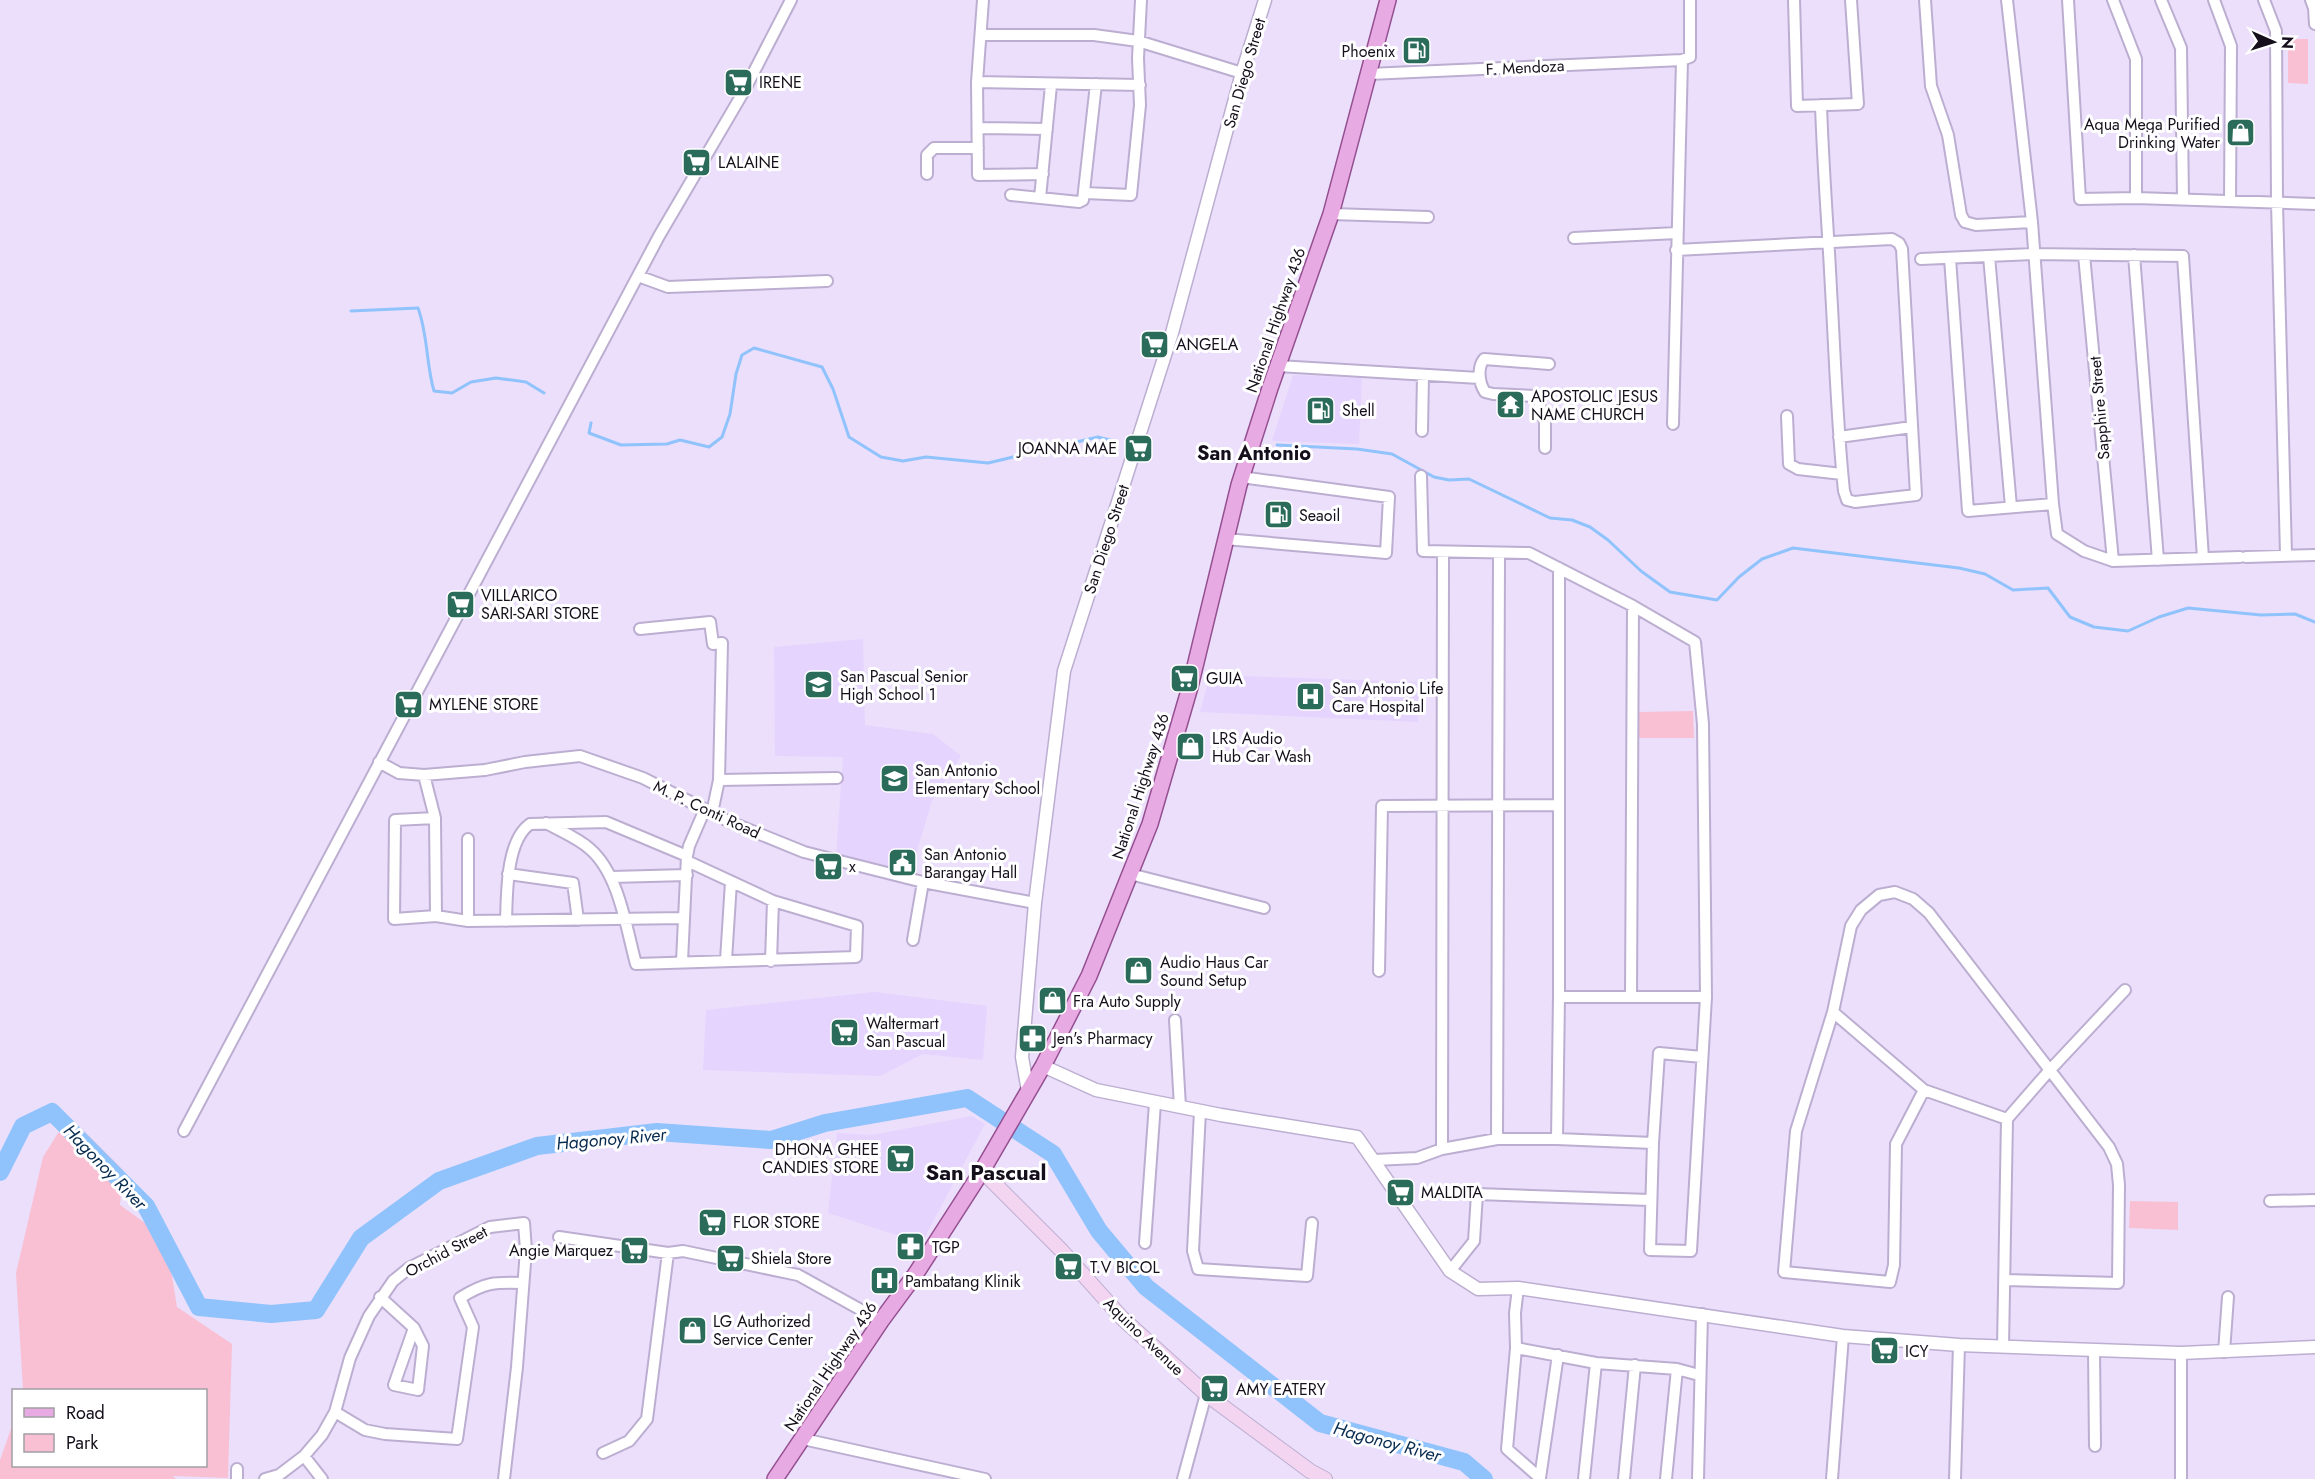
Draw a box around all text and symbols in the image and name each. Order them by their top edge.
north arrow [2243,12,2303,72]
street label: San Diego Street [1218,15,1271,131]
fuel station icon: Phoenix [1400,35,1432,67]
text: N [2276,36,2299,50]
place label: Phoenix [1342,40,1395,63]
street label: F. Mendoza [1485,54,1565,81]
supermarket icon: IRENE [722,66,754,98]
place label: IRENE [759,71,802,94]
place label: Aqua Mega Purified Drinking Water [2084,113,2221,154]
shop icon: Aqua Mega Purified Drinking Water [2225,117,2257,149]
supermarket icon: LALAINE [681,146,713,178]
place label: LALAINE [718,151,780,174]
street label: National Highway 436 [1240,245,1311,396]
supermarket icon: ANGELA [1139,328,1171,360]
place label: ANGELA [1176,333,1239,356]
street label: Sapphire Street [2084,355,2115,461]
place label: APOSTOLIC JESUS NAME CHURCH [1531,385,1658,426]
temple icon: APOSTOLIC JESUS NAME CHURCH [1494,389,1526,421]
fuel station icon: Shell [1305,394,1337,426]
place label: Shell [1342,399,1375,422]
supermarket icon: JOANNA MAE [1122,432,1154,464]
place label: JOANNA MAE [1016,437,1117,460]
district label: San Antonio [1197,439,1311,468]
street label: San Diego Street [1078,481,1135,597]
fuel station icon: Seaoil [1262,499,1294,531]
place label: Seaoil [1299,504,1340,527]
place label: VILLARICO SARI-SARI STORE [481,584,599,625]
supermarket icon: VILLARICO SARI-SARI STORE [444,588,476,620]
supermarket icon: GUIA [1169,662,1201,694]
place label: San Pascual Senior High School 1 [840,665,969,706]
place label: GUIA [1206,667,1243,690]
school or university icon: San Pascual Senior High School 1 [803,669,835,701]
place label: San Antonio Life Care Hospital [1332,677,1443,718]
hospital icon: San Antonio Life Care Hospital [1295,681,1327,713]
supermarket icon: MYLENE STORE [392,688,424,720]
place label: MYLENE STORE [429,693,539,716]
street label: National Highway 436 [1106,710,1175,862]
place label: LRS Audio Hub Car Wash [1212,727,1312,768]
shop icon: LRS Audio Hub Car Wash [1175,731,1207,763]
place label: San Antonio Elementary School [915,759,1040,800]
school or university icon: San Antonio Elementary School [878,763,910,795]
street label: M. P. Conti Road [650,775,764,844]
place label: San Antonio Barangay Hall [924,843,1017,884]
public building icon: San Antonio Barangay Hall [887,847,919,879]
supermarket icon: x [812,850,844,882]
place label: x [849,855,856,878]
place label: Audio Haus Car Sound Setup [1160,951,1269,992]
shop icon: Audio Haus Car Sound Setup [1123,955,1155,987]
shop icon: Fra Auto Supply [1036,985,1068,1017]
place label: Fra Auto Supply [1073,990,1182,1013]
place label: Waltermart San Pascual [866,1012,946,1053]
supermarket icon: Waltermart San Pascual [829,1016,861,1048]
pharmacy icon: Jen's Pharmacy [1016,1022,1048,1054]
place label: Jen's Pharmacy [1051,1027,1153,1050]
water label: Hagonoy River [57,1118,153,1216]
water label: Hagonoy River [555,1121,668,1157]
place label: DHONA GHEE CANDIES STORE [762,1138,879,1179]
supermarket icon: DHONA GHEE CANDIES STORE [884,1142,916,1174]
district label: San Pascual [925,1156,1047,1188]
supermarket icon: MALDITA [1384,1176,1416,1208]
place label: MALDITA [1421,1181,1483,1204]
supermarket icon: FLOR STORE [696,1206,728,1238]
place label: FLOR STORE [733,1211,820,1234]
street label: Orchid Street [401,1220,492,1283]
pharmacy icon: TGP [895,1231,927,1263]
supermarket icon: Angie Marquez [618,1234,650,1266]
place label: TGP [932,1236,960,1259]
place label: Angie Marquez [509,1239,614,1262]
supermarket icon: Shiela Store [714,1242,746,1274]
place label: Shiela Store [751,1247,832,1270]
supermarket icon: T.V BICOL [1053,1251,1085,1283]
place label: T.V BICOL [1090,1256,1160,1279]
hospital icon: Pambatang Klinik [868,1265,900,1297]
place label: Pambatang Klinik [905,1270,1022,1293]
street label: Aquino Avenue [1098,1292,1189,1381]
street label: National Highway 436 [778,1297,882,1436]
place label: LG Authorized Service Center [713,1310,814,1351]
shop icon: LG Authorized Service Center [676,1314,708,1346]
supermarket icon: ICY [1868,1335,1900,1367]
place label: ICY [1905,1340,1928,1363]
supermarket icon: AMY EATERY [1199,1373,1231,1405]
place label: AMY EATERY [1236,1378,1326,1401]
legend [12,1389,207,1467]
text: Road [66,1400,105,1426]
water label: Hagonoy River [1330,1415,1445,1469]
text: Park [66,1430,98,1456]

